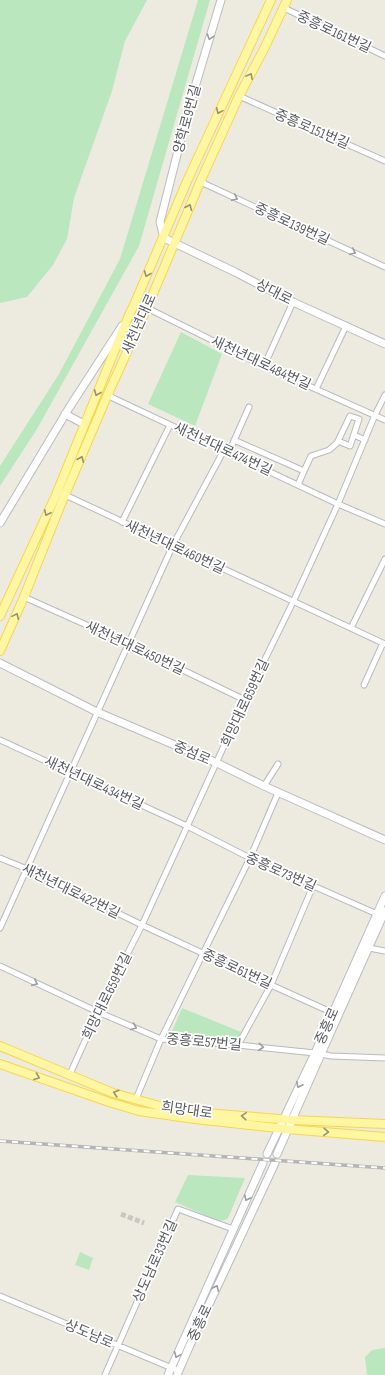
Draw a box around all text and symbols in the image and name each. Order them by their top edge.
street label: 중흥로161번길 [294,7,374,57]
one-way arrow [206,34,215,41]
one-way arrow [245,73,253,81]
street label: 양학로9번길 [170,83,204,155]
street label: 중흥로151번길 [272,106,352,152]
one-way arrow [216,107,224,115]
one-way arrow [232,193,239,201]
street label: 중흥로139번길 [252,199,332,249]
one-way arrow [184,204,192,211]
one-way arrow [349,247,357,255]
one-way arrow [144,270,152,277]
street label: 상대로 [253,276,295,308]
street label: 새천년대로 [118,291,160,357]
street label: 새천년대로484번길 [208,332,314,394]
one-way arrow [93,390,101,397]
street label: 새천년대로474번길 [171,419,275,479]
one-way arrow [76,456,84,463]
one-way arrow [44,509,52,517]
street label: 새천년대로460번길 [122,516,228,578]
one-way arrow [11,612,19,620]
street label: 새천년대로450번길 [83,617,187,679]
street label: 희망대로659번길 [217,656,273,750]
street label: 중섬로 [171,738,213,768]
street label: 새천년대로434번길 [42,753,146,813]
street label: 중흥로73번길 [243,849,319,895]
street label: 새천년대로422번길 [19,860,123,922]
street label: 중흥로61번길 [199,945,275,993]
street label: 희망대로659번길 [78,949,136,1043]
one-way arrow [31,978,39,986]
street label: 중흥로 [311,1005,343,1047]
one-way arrow [130,1022,137,1030]
street label: 중흥로57번길 [166,1030,242,1054]
one-way arrow [258,1042,264,1051]
one-way arrow [33,1072,40,1081]
one-way arrow [297,1080,304,1088]
one-way arrow [113,1089,120,1098]
street label: 희망대로 [160,1098,214,1122]
one-way arrow [241,1112,247,1121]
one-way arrow [323,1127,329,1136]
one-way arrow [244,1194,252,1202]
street label: 상도남로33번길 [129,1217,181,1305]
one-way arrow [211,1285,219,1293]
street label: 중흥로 [184,1302,216,1344]
street label: 상도남로 [62,1316,116,1352]
one-way arrow [174,1351,182,1359]

